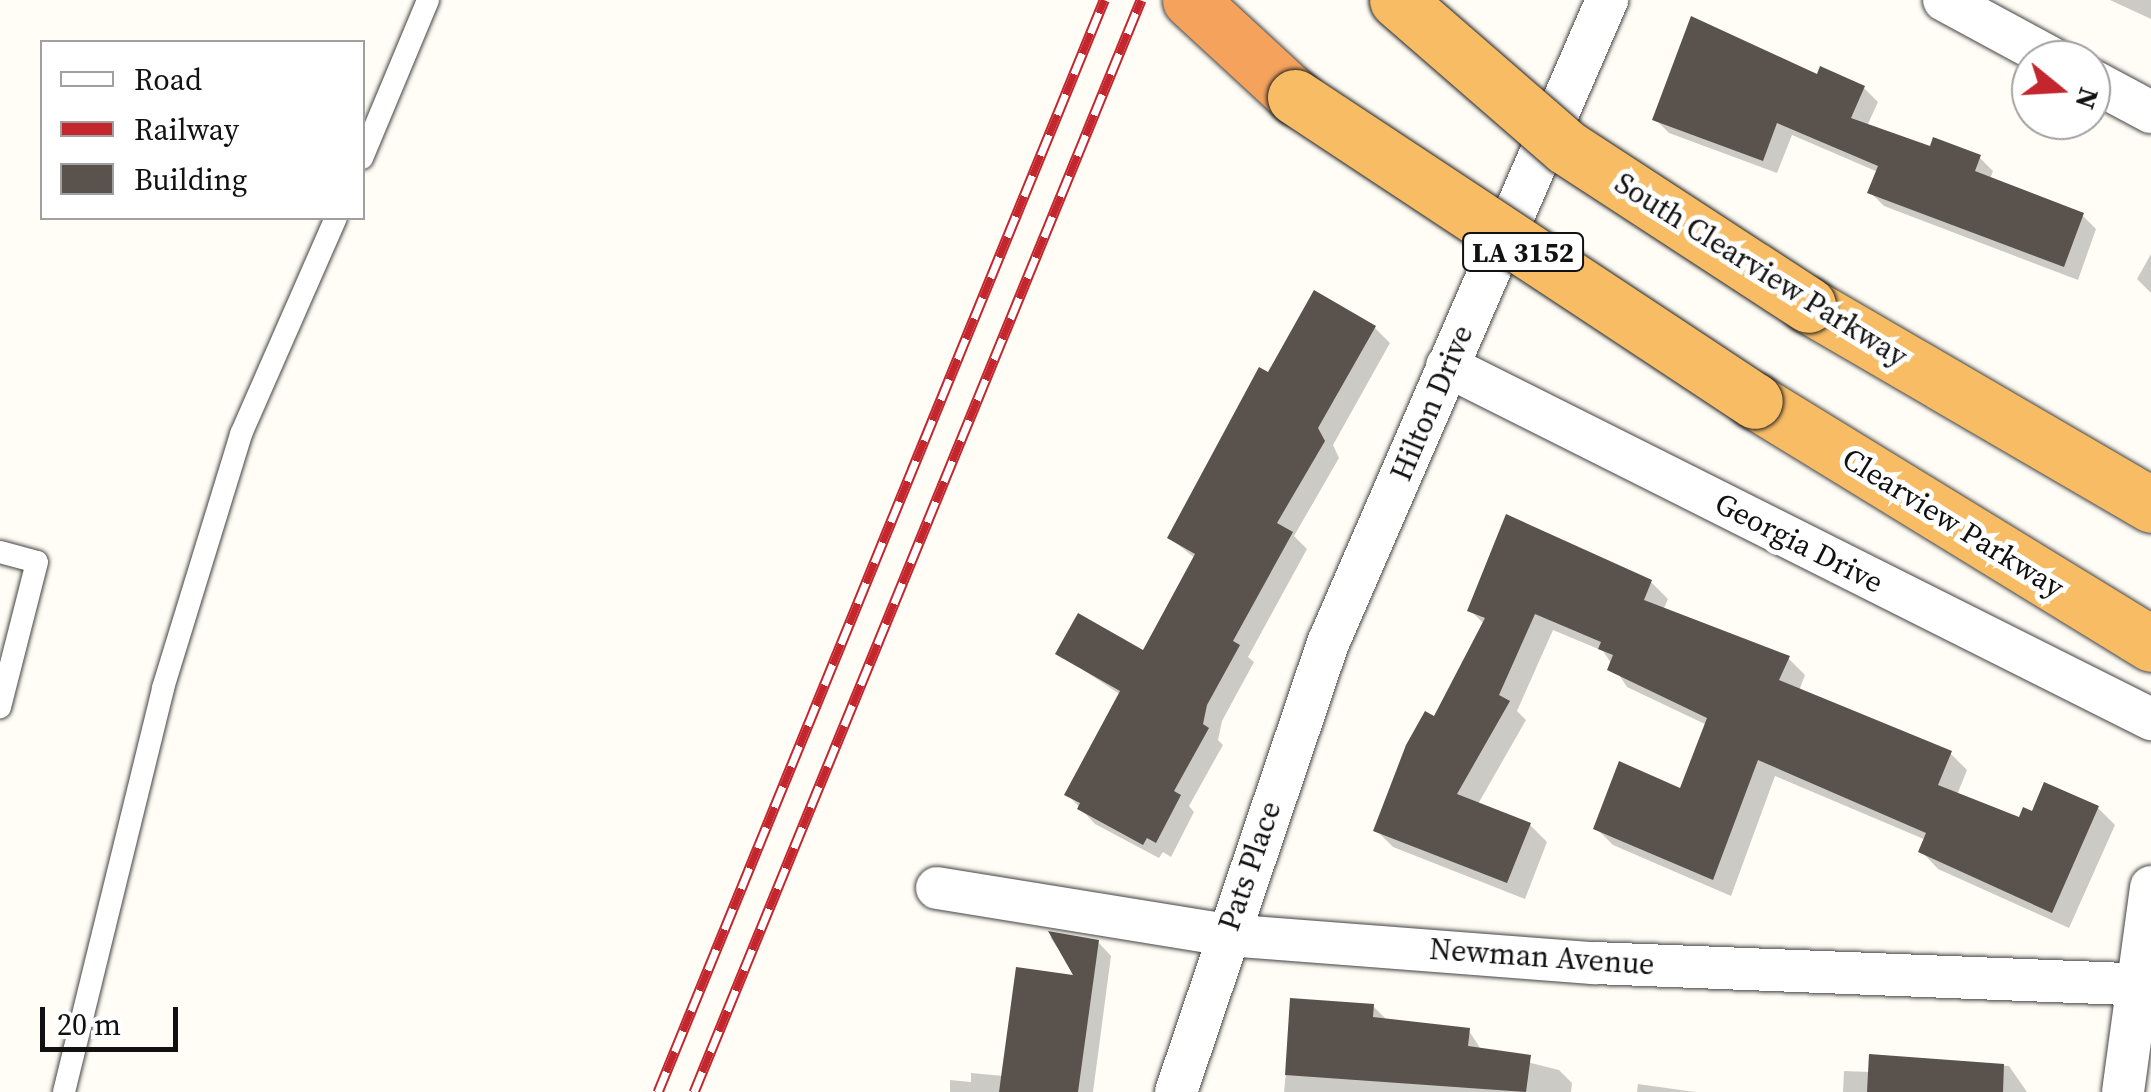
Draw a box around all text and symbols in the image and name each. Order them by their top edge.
legend [40,40,365,220]
north arrow [2011,40,2111,140]
text: Road [134,59,202,100]
text: N [2066,83,2109,114]
text: Railway [134,109,239,150]
text: Building [134,159,247,200]
street label: South Clearview Parkway [1608,165,1914,375]
road number: LA 3152 [1460,229,1586,275]
street label: Hilton Drive [1383,320,1481,486]
street label: Clearview Parkway [1836,440,2070,606]
street label: Georgia Drive [1709,485,1889,601]
street label: Pats Place [1211,797,1289,935]
street label: Newman Avenue [1428,931,1656,983]
scale bar [45,987,182,1049]
text: 20 m [57,1004,121,1045]

